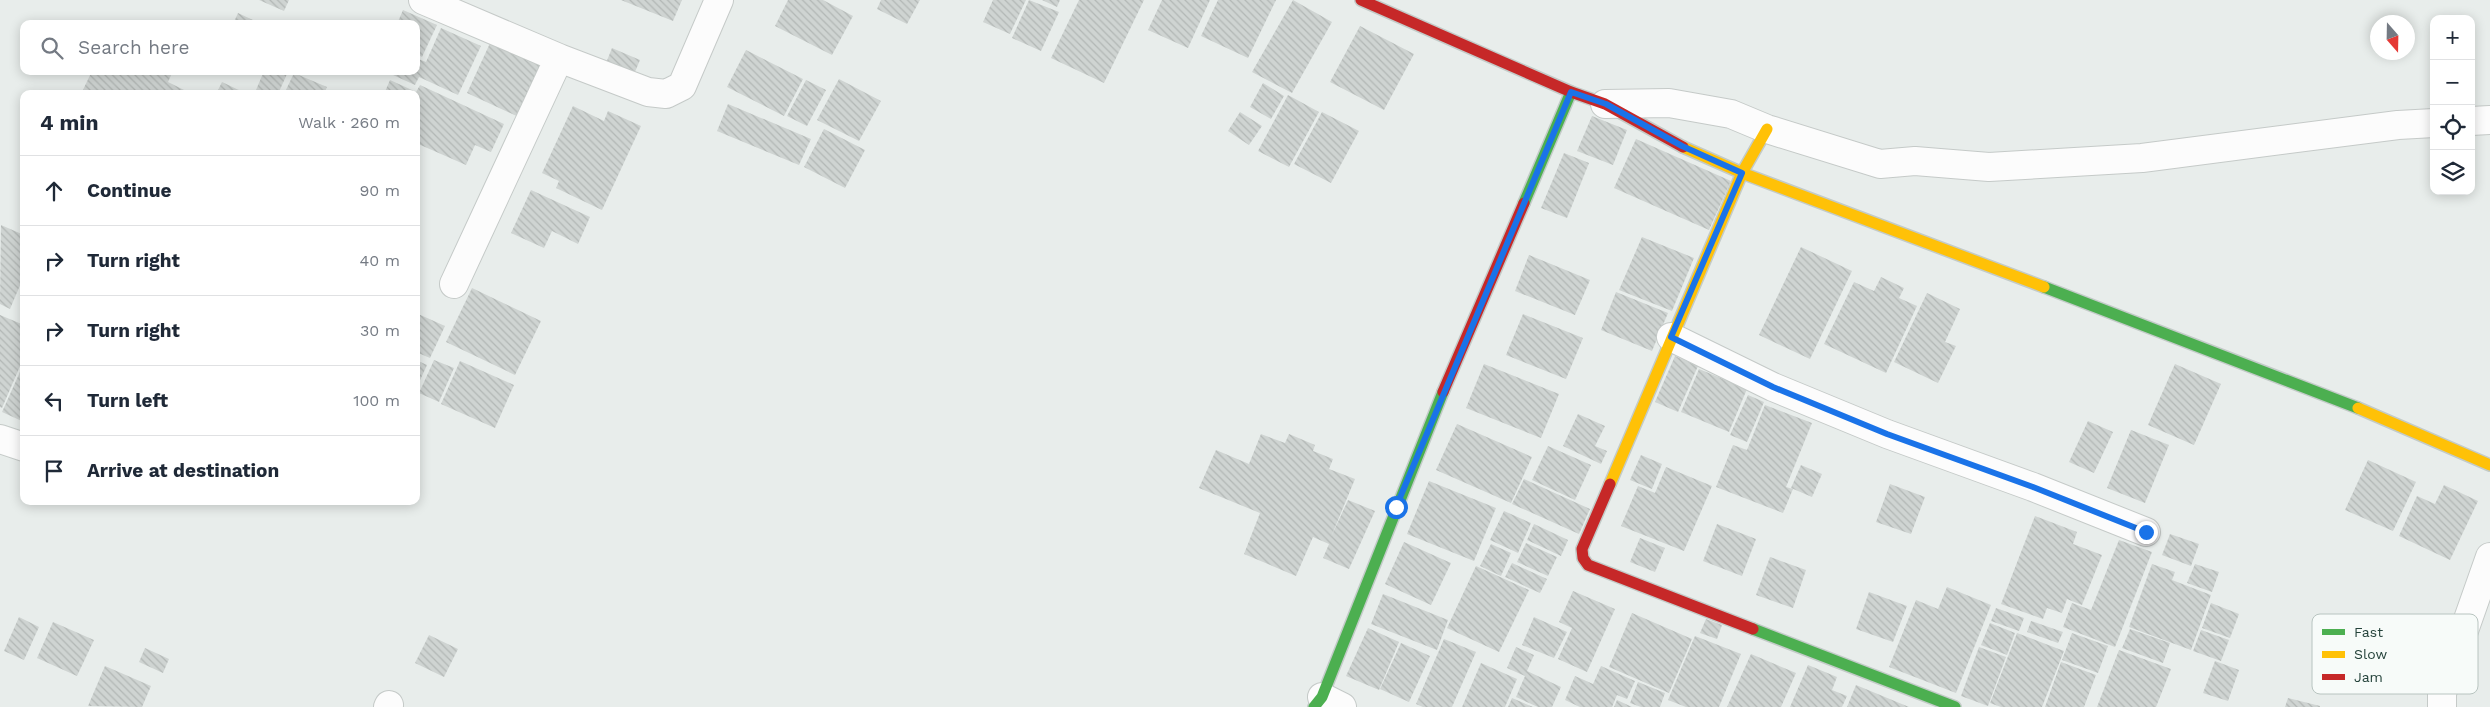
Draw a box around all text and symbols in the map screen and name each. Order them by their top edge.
north arrow [2370,15,2415,60]
map controls [2430,15,2475,195]
button: + [2430,15,2475,60]
search box [20,20,420,75]
icon: search [38,34,66,62]
text: Search here [78,36,189,59]
button: − [2430,60,2475,105]
button: locate [2430,105,2475,150]
text: 4 min [40,110,98,135]
text: Walk · 260 m [298,113,400,132]
button: layers [2430,150,2475,195]
icon: ahead [40,177,68,205]
text: Continue [87,179,171,202]
text: 90 m [359,181,400,200]
icon: right [40,247,68,275]
text: Turn right [87,249,180,272]
text: 40 m [360,251,400,270]
icon: right [40,317,68,345]
text: Turn right [87,319,180,342]
text: 30 m [360,321,400,340]
icon: left [40,387,68,415]
text: Turn left [87,389,168,412]
text: 100 m [353,391,400,410]
icon: arrive [40,457,68,485]
text: Arrive at destination [87,459,279,482]
route start [1385,496,1408,519]
route end [2135,521,2158,544]
legend [2312,614,2478,694]
text: Fast [2354,624,2383,640]
text: Slow [2354,646,2387,662]
text: Jam [2354,669,2383,685]

